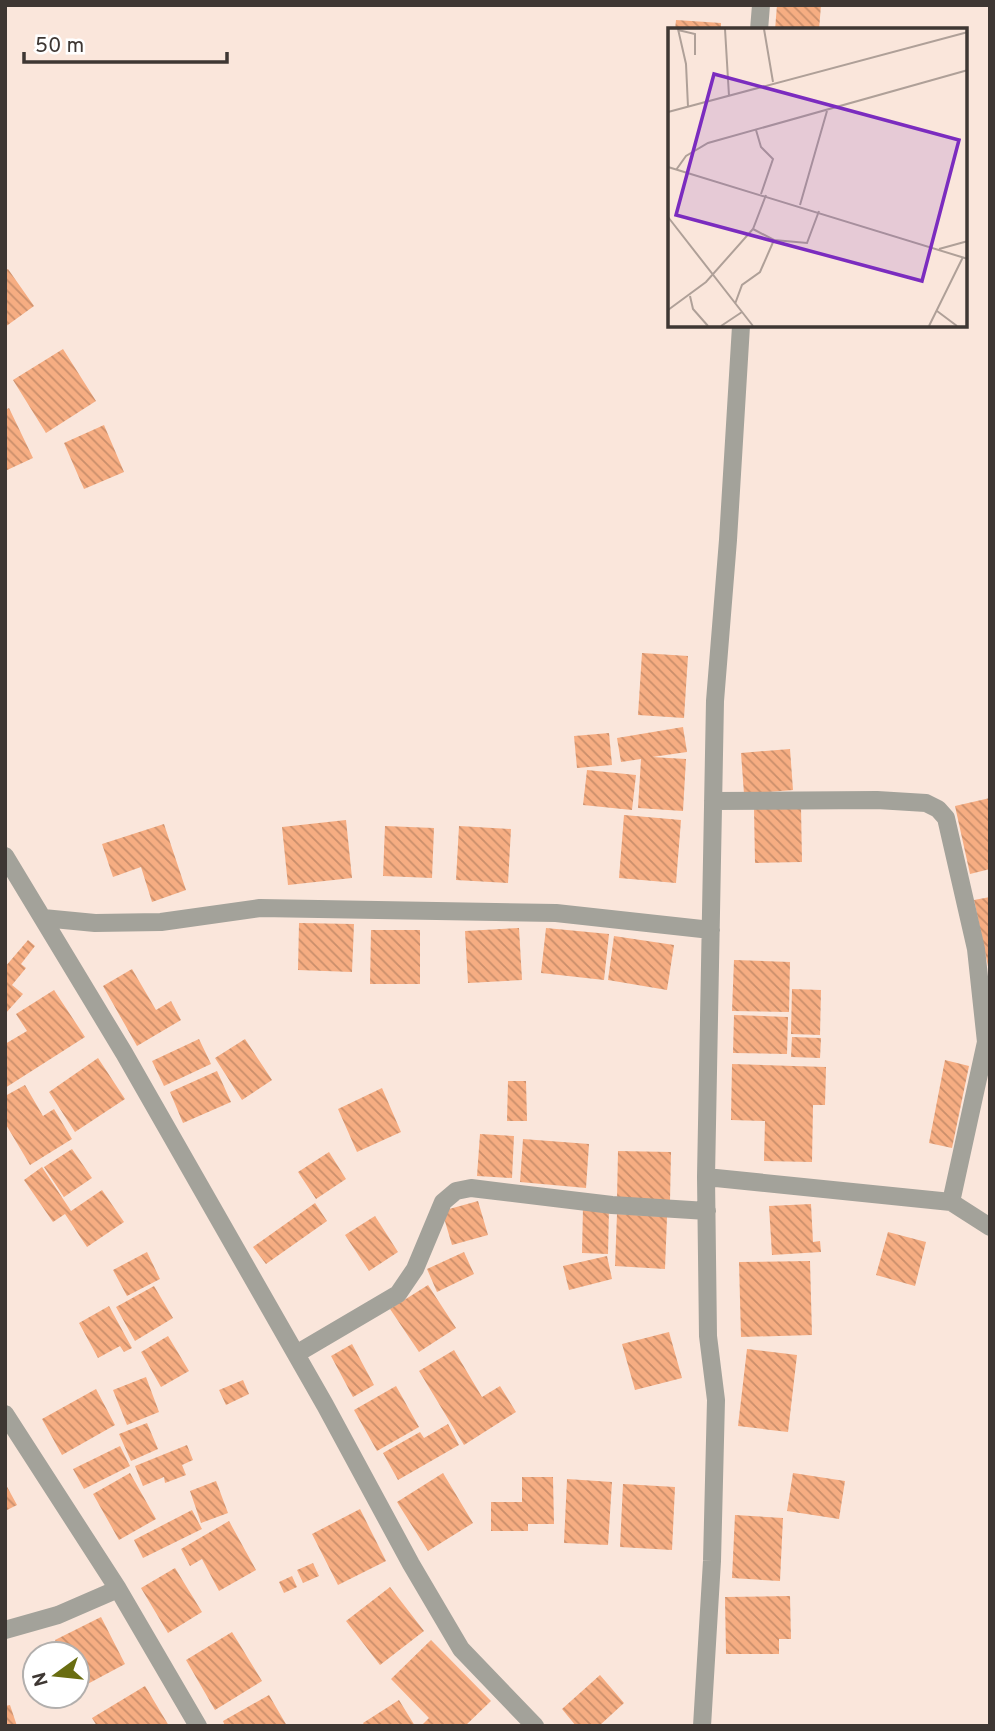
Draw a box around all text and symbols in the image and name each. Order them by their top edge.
scale bar [24,21,228,65]
inset map [668,28,967,327]
text: 50 m [35,33,84,60]
north arrow [21,1640,91,1710]
text: N [28,1669,55,1689]

